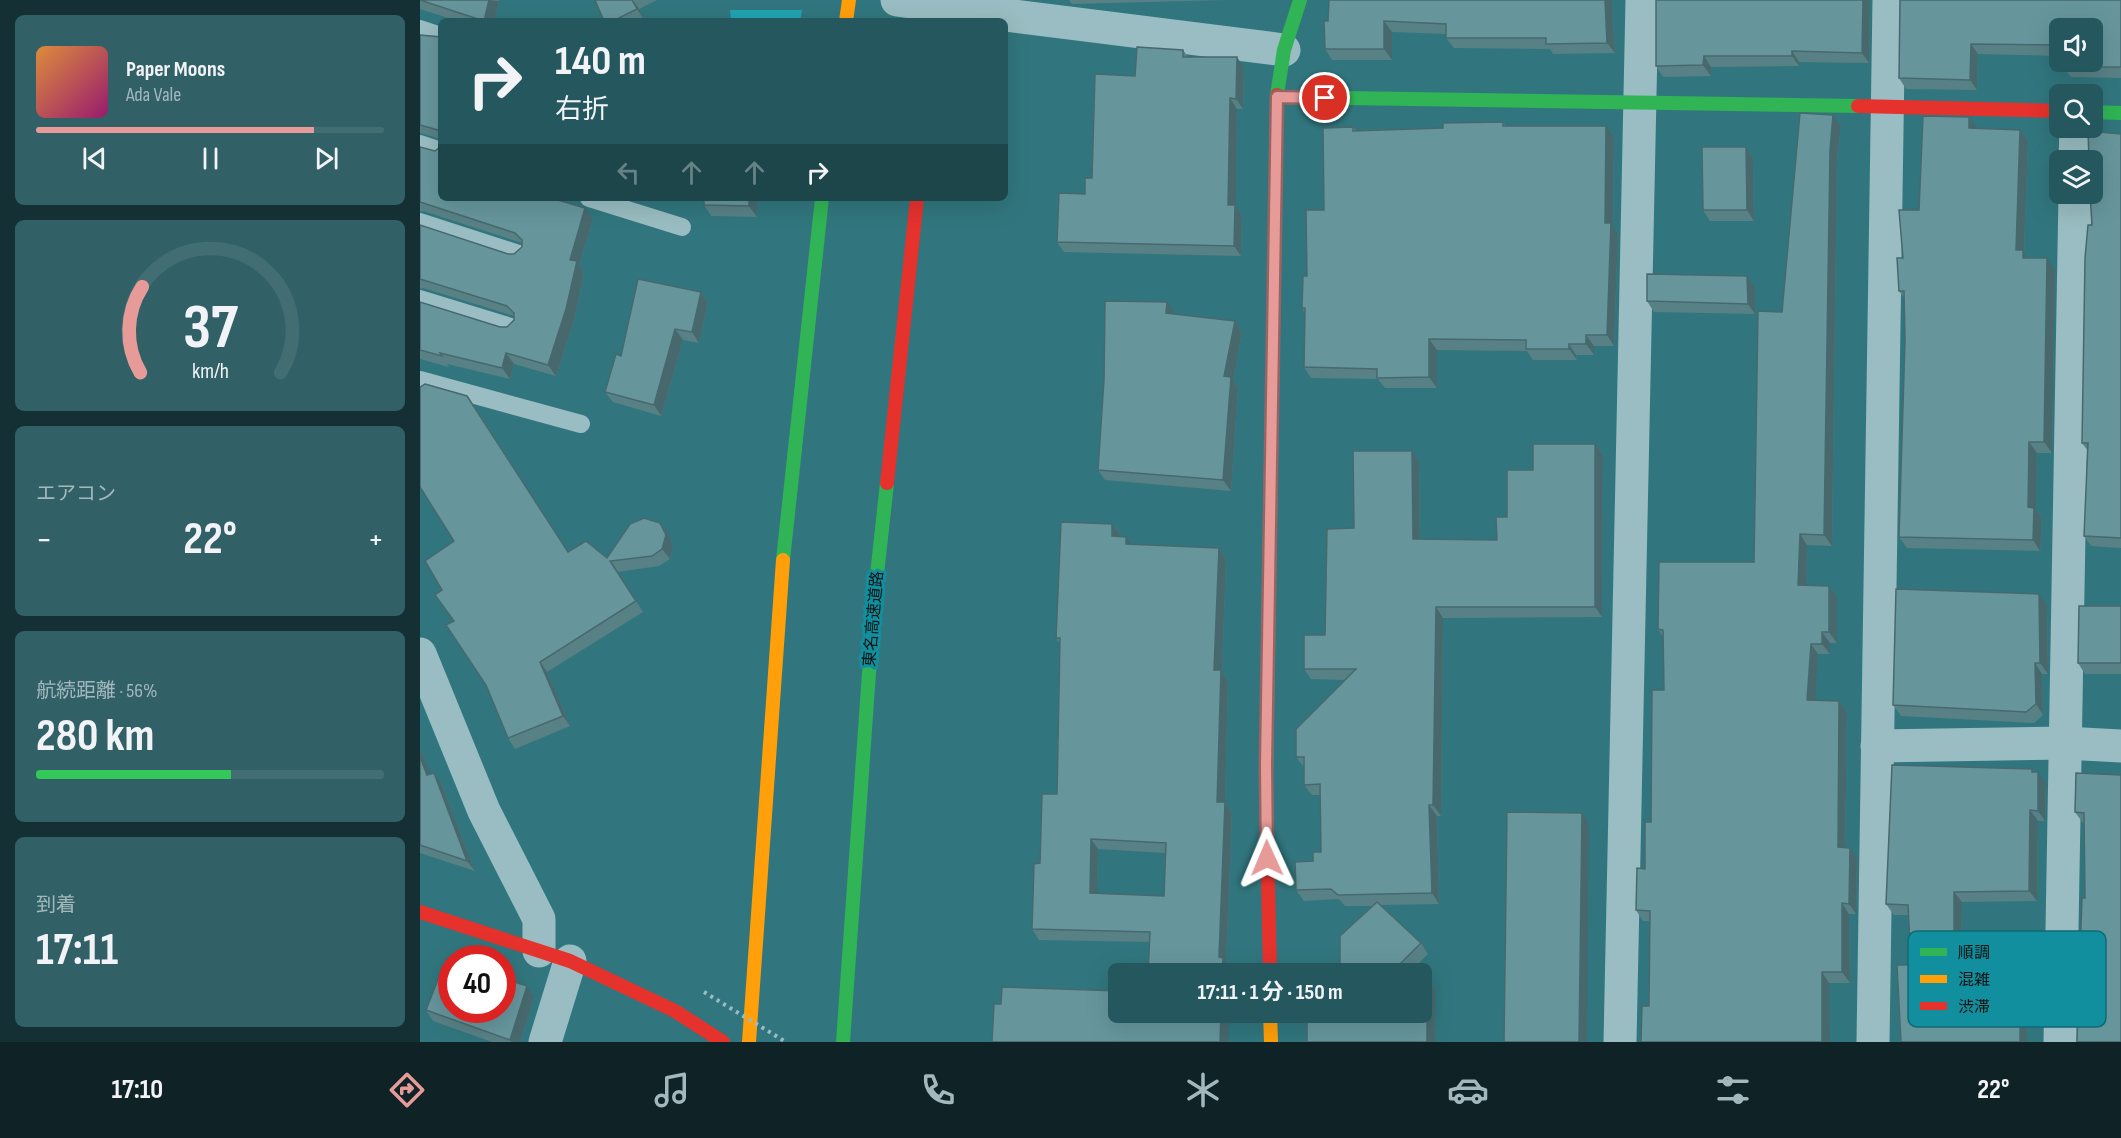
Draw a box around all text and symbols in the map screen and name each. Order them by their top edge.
map controls [2049,18,2103,204]
button: sound [2049,18,2103,72]
text: 140 m [555,36,646,87]
icon: right [456,42,534,120]
text: Paper Moons [126,56,225,83]
pin [1299,72,1350,123]
icon: arrive [1308,81,1341,114]
text: Ada Vale [126,83,181,107]
button: search [2049,84,2103,138]
text: 右折 [555,94,609,126]
icon: previous [78,142,111,175]
icon: pause [194,142,227,175]
icon: next [310,142,343,175]
button: layers [2049,150,2103,204]
icon: left [612,156,645,189]
icon: ahead [675,156,708,189]
icon: ahead [738,156,771,189]
icon: right [801,156,834,189]
text: 37 [182,291,238,366]
text: km/h [191,359,229,384]
text: エアコン [36,482,116,506]
text: 22° [183,512,237,567]
text: − [36,520,52,560]
text: + [368,520,384,560]
street label: 東名高速道路 [860,570,888,668]
text: 航続距離 · 56% [36,679,158,703]
text: 280 km [36,709,154,764]
position arrow [1235,826,1299,890]
text: 到着 [36,893,76,917]
text: 17:11 [36,923,118,978]
legend [1908,931,2106,1027]
text: 順調 [1958,944,1990,963]
speed limit sign: 40 [438,945,516,1023]
text: 混雑 [1958,971,1990,990]
text: 17:11 · 1 分 · 150 m [1197,979,1343,1006]
text: 渋滞 [1958,998,1990,1017]
icon: directions [386,1069,428,1111]
icon: music [651,1069,693,1111]
icon: phone [917,1069,959,1111]
icon: climate [1182,1069,1224,1111]
icon: car [1447,1069,1489,1111]
icon: filters [1712,1069,1754,1111]
text: 17:10 [112,1074,163,1106]
text: 22° [1977,1074,2009,1106]

